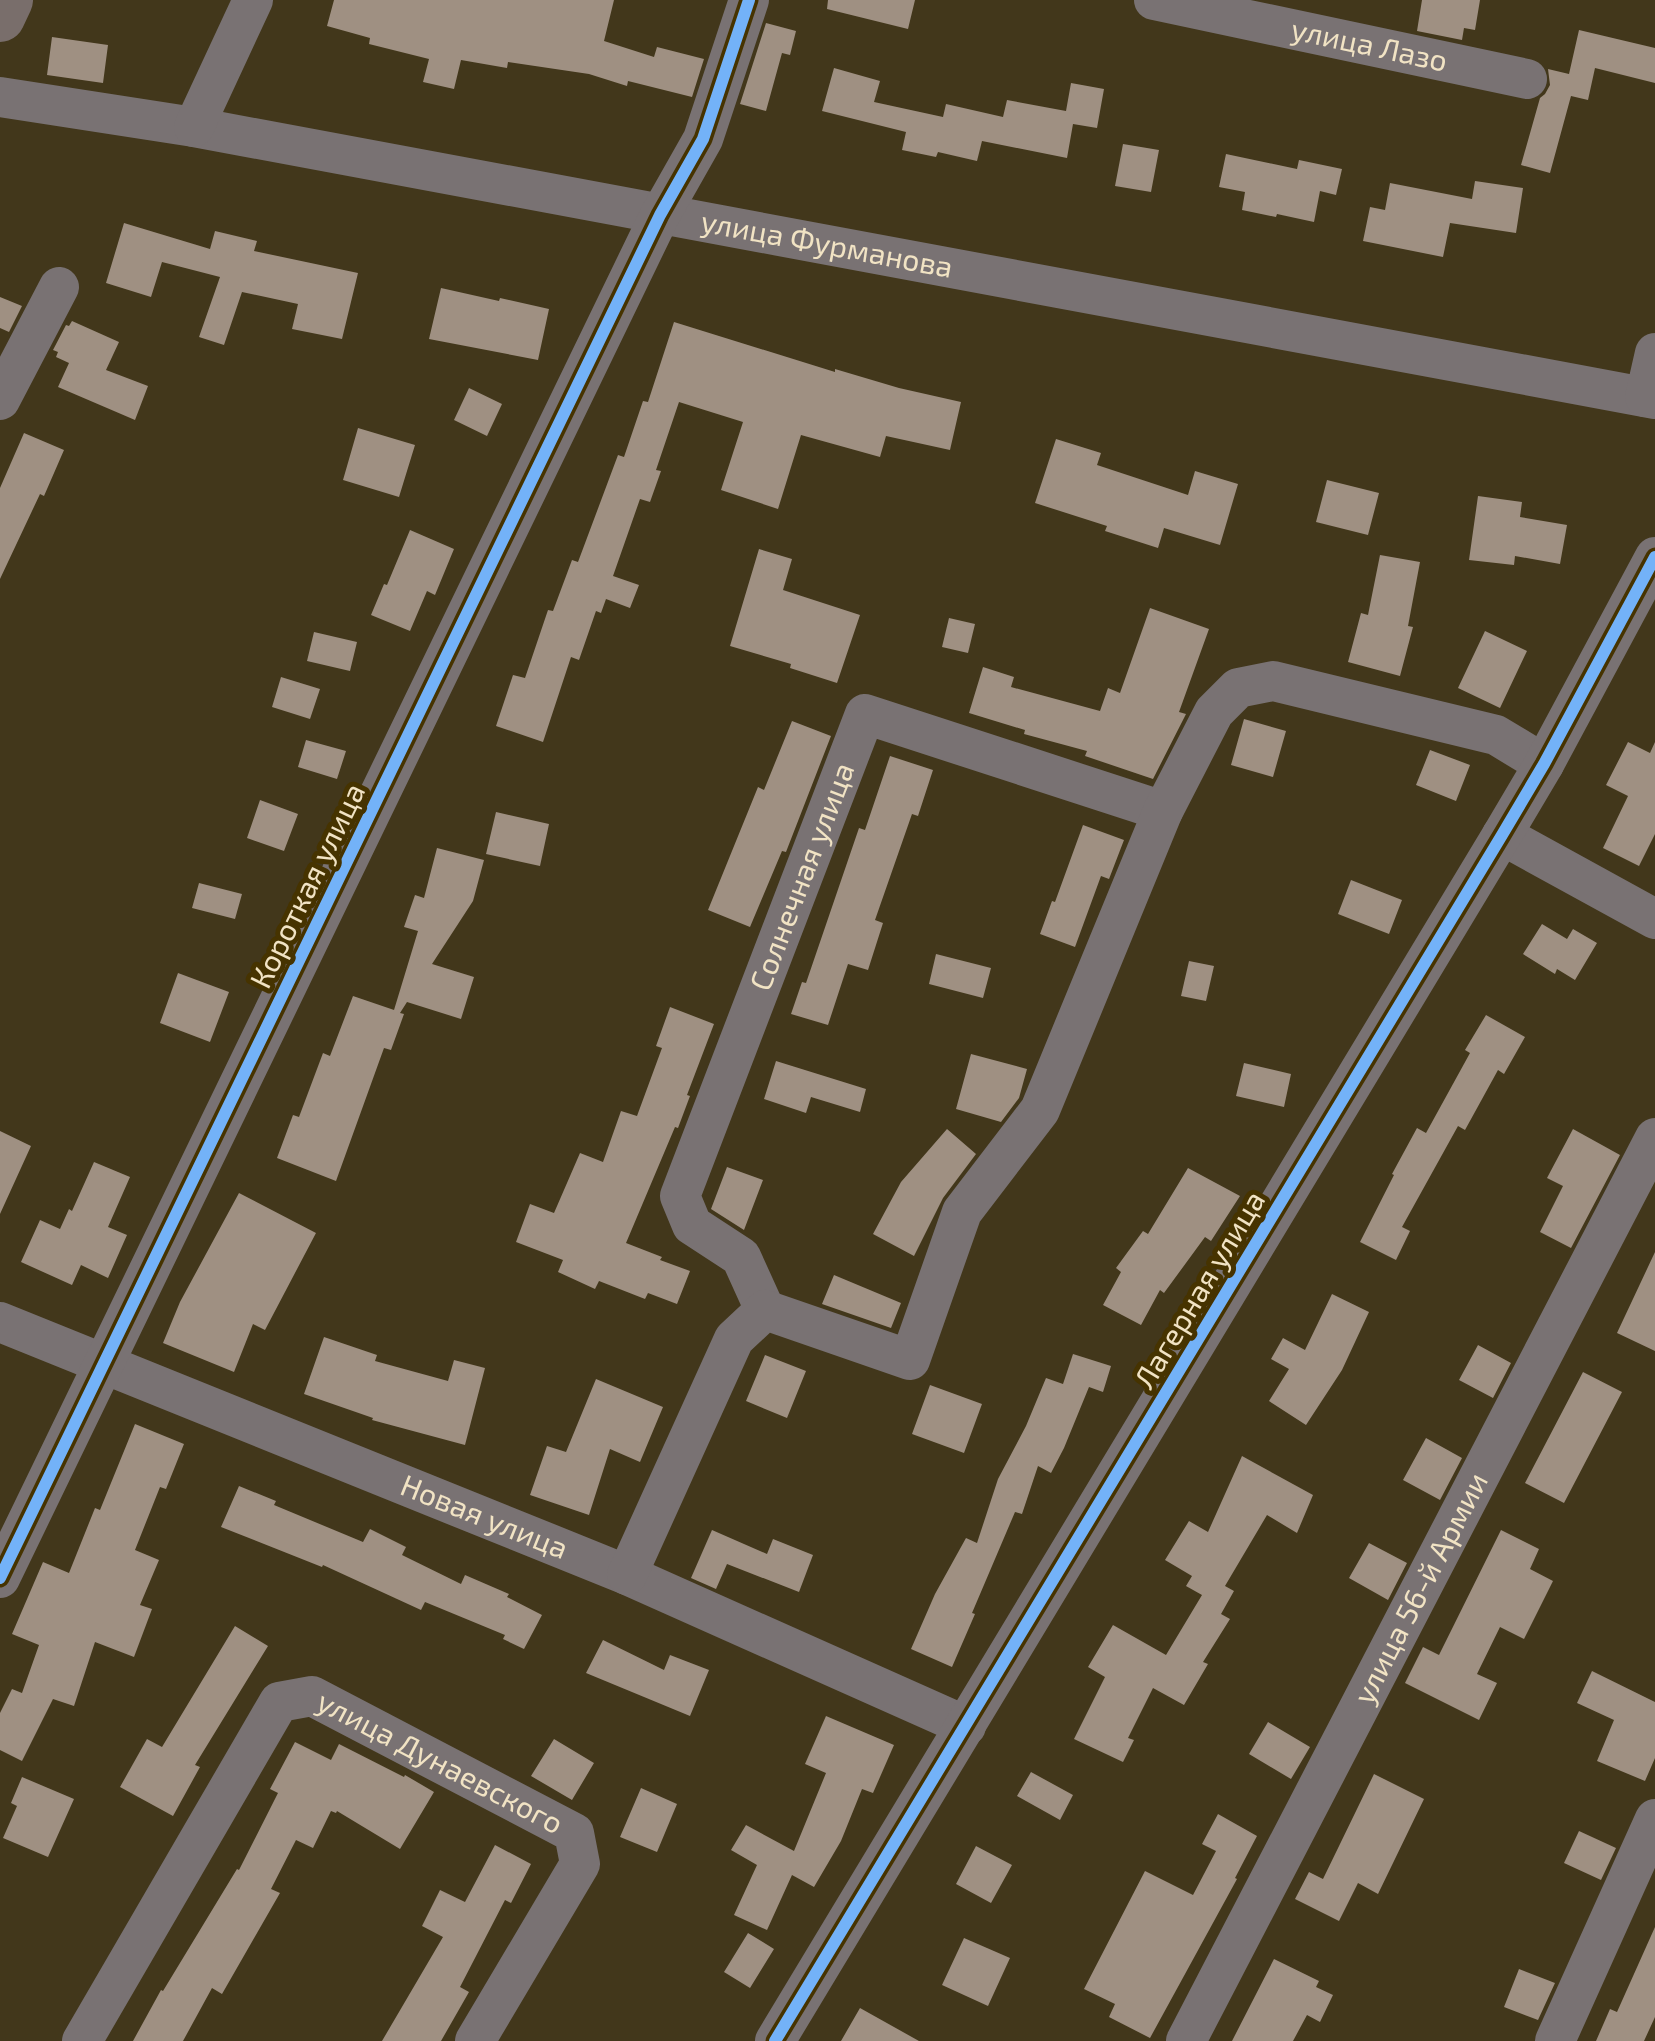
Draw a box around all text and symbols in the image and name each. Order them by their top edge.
street label: улица Лазо [1288,10,1451,78]
street label: улица Фурманова [698,202,956,284]
street label: Солнечная улица [741,757,861,995]
street label: Короткая улица [241,777,372,994]
street label: Лагерная улица [1125,1184,1272,1395]
street label: Новая улица [396,1466,574,1565]
street label: улица 56-й Армии [1344,1466,1494,1710]
street label: улица Дунаевского [311,1682,570,1840]

